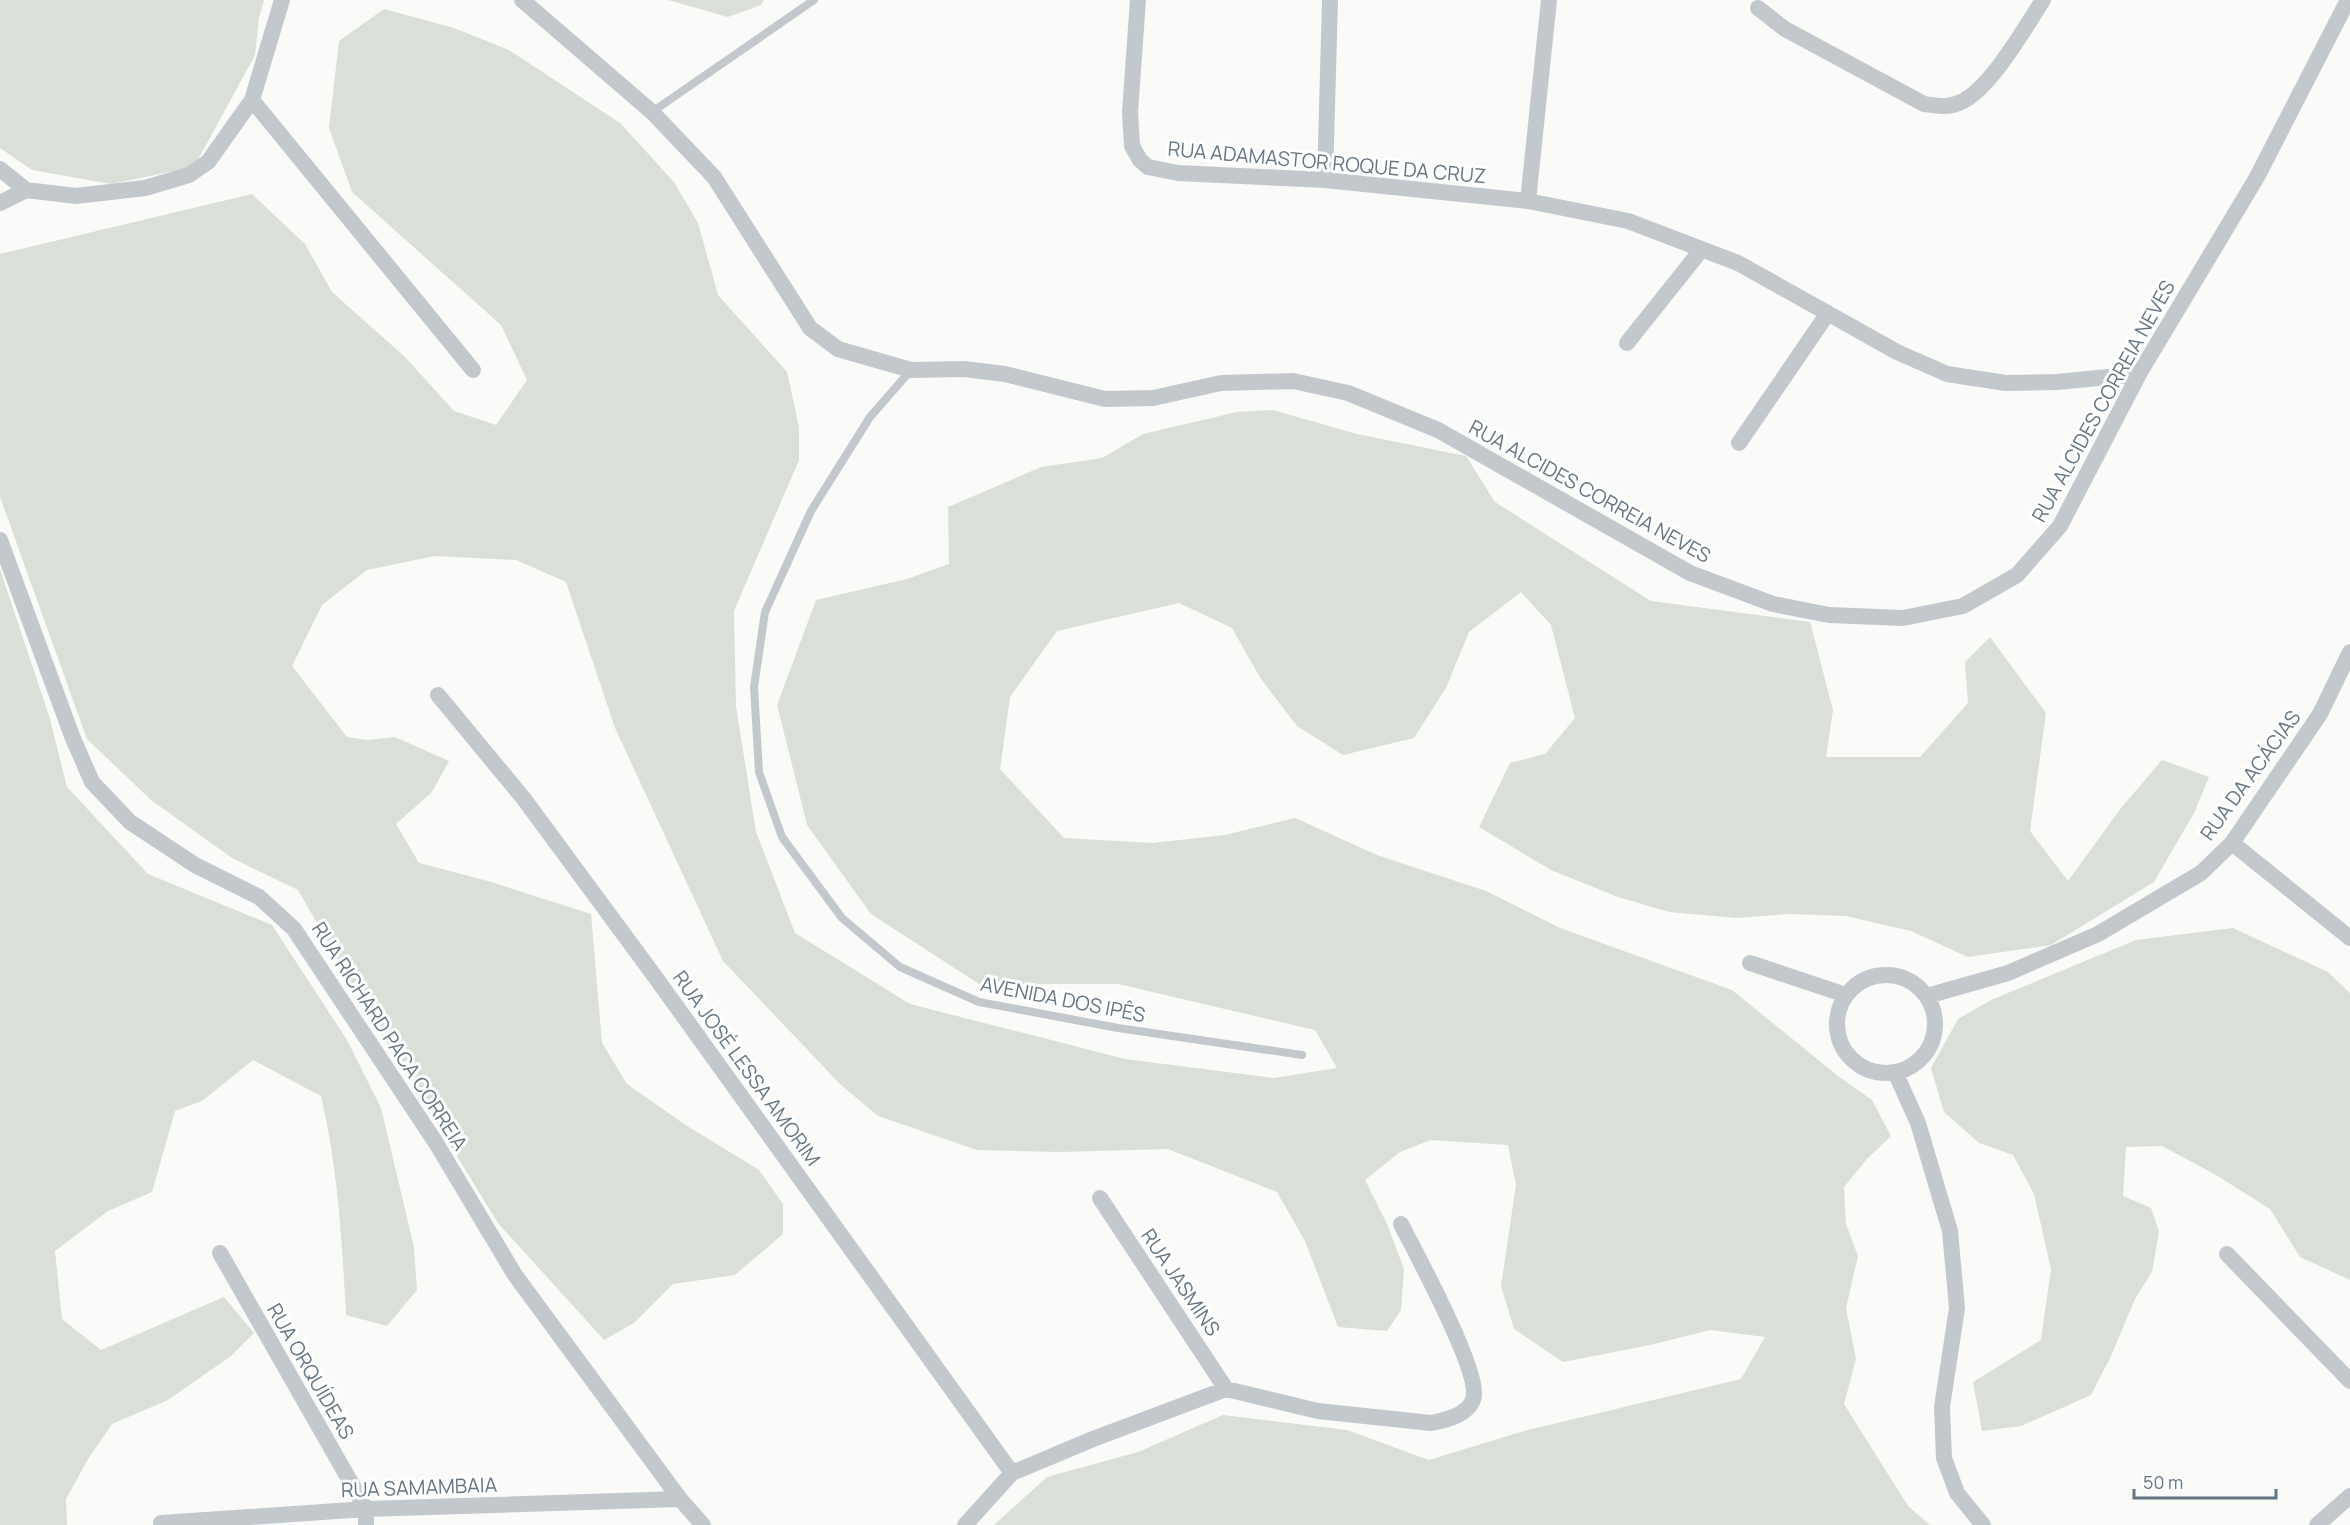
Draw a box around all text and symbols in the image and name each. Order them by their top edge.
street label: RUA ADAMASTOR ROQUE DA CRUZ [1167,135,1487,189]
street label: RUA ALCIDES CORREIA NEVES [2025,275,2181,527]
street label: RUA ALCIDES CORREIA NEVES [1464,413,1716,569]
street label: RUA DA ACÁCIAS [2194,705,2306,845]
street label: RUA RICHARD PACA CORREIA [306,917,474,1156]
street label: RUA JOSÉ LESSA AMORIM [667,965,827,1171]
street label: AVENIDA DOS IPÊS [978,970,1148,1028]
street label: RUA JASMINS [1135,1223,1227,1341]
street label: RUA ORQUÍDEAS [261,1298,361,1444]
scale bar [2134,1462,2276,1500]
text: 50 m [2143,1470,2183,1494]
street label: RUA SAMAMBAIA [340,1471,498,1503]

